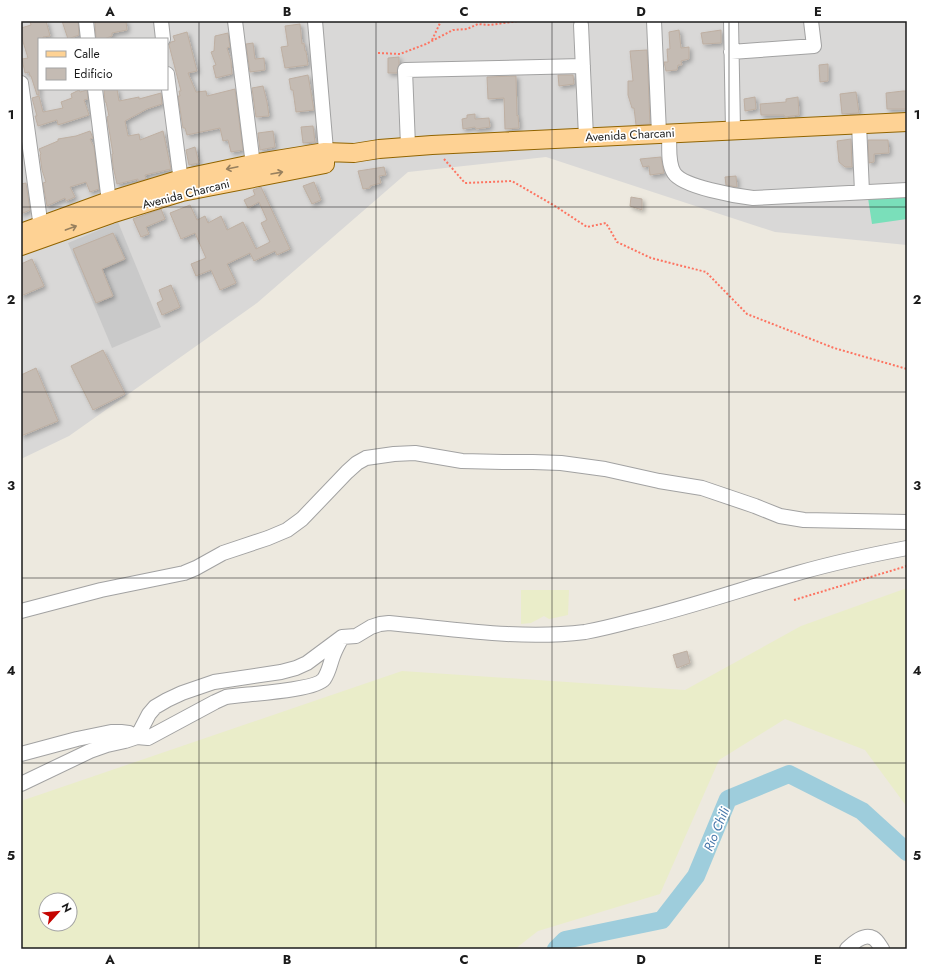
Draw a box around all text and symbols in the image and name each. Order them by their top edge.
text: A [104,2,115,21]
text: B [283,2,292,21]
text: C [459,2,469,21]
text: D [636,2,646,21]
text: E [814,2,822,21]
legend [38,38,168,90]
text: Calle [74,45,100,63]
text: Edificio [74,65,113,83]
text: 1 [8,105,14,124]
text: 1 [914,105,920,124]
street label: Avenida Charcani [585,124,675,146]
one-way arrow [226,164,239,172]
one-way arrow [270,169,283,177]
street label: Avenida Charcani [140,174,232,214]
one-way arrow [64,224,76,232]
text: 2 [7,290,15,309]
text: 2 [913,290,921,309]
text: 3 [7,476,15,495]
text: 3 [913,476,921,495]
text: 4 [6,661,16,680]
text: 4 [912,661,922,680]
water label: Río Chili [699,804,734,854]
text: 5 [7,846,15,865]
text: 5 [913,846,921,865]
north arrow [38,892,78,932]
text: N [58,900,76,915]
text: A [104,950,115,969]
text: B [283,950,292,969]
text: C [459,950,469,969]
text: D [636,950,646,969]
text: E [814,950,822,969]

